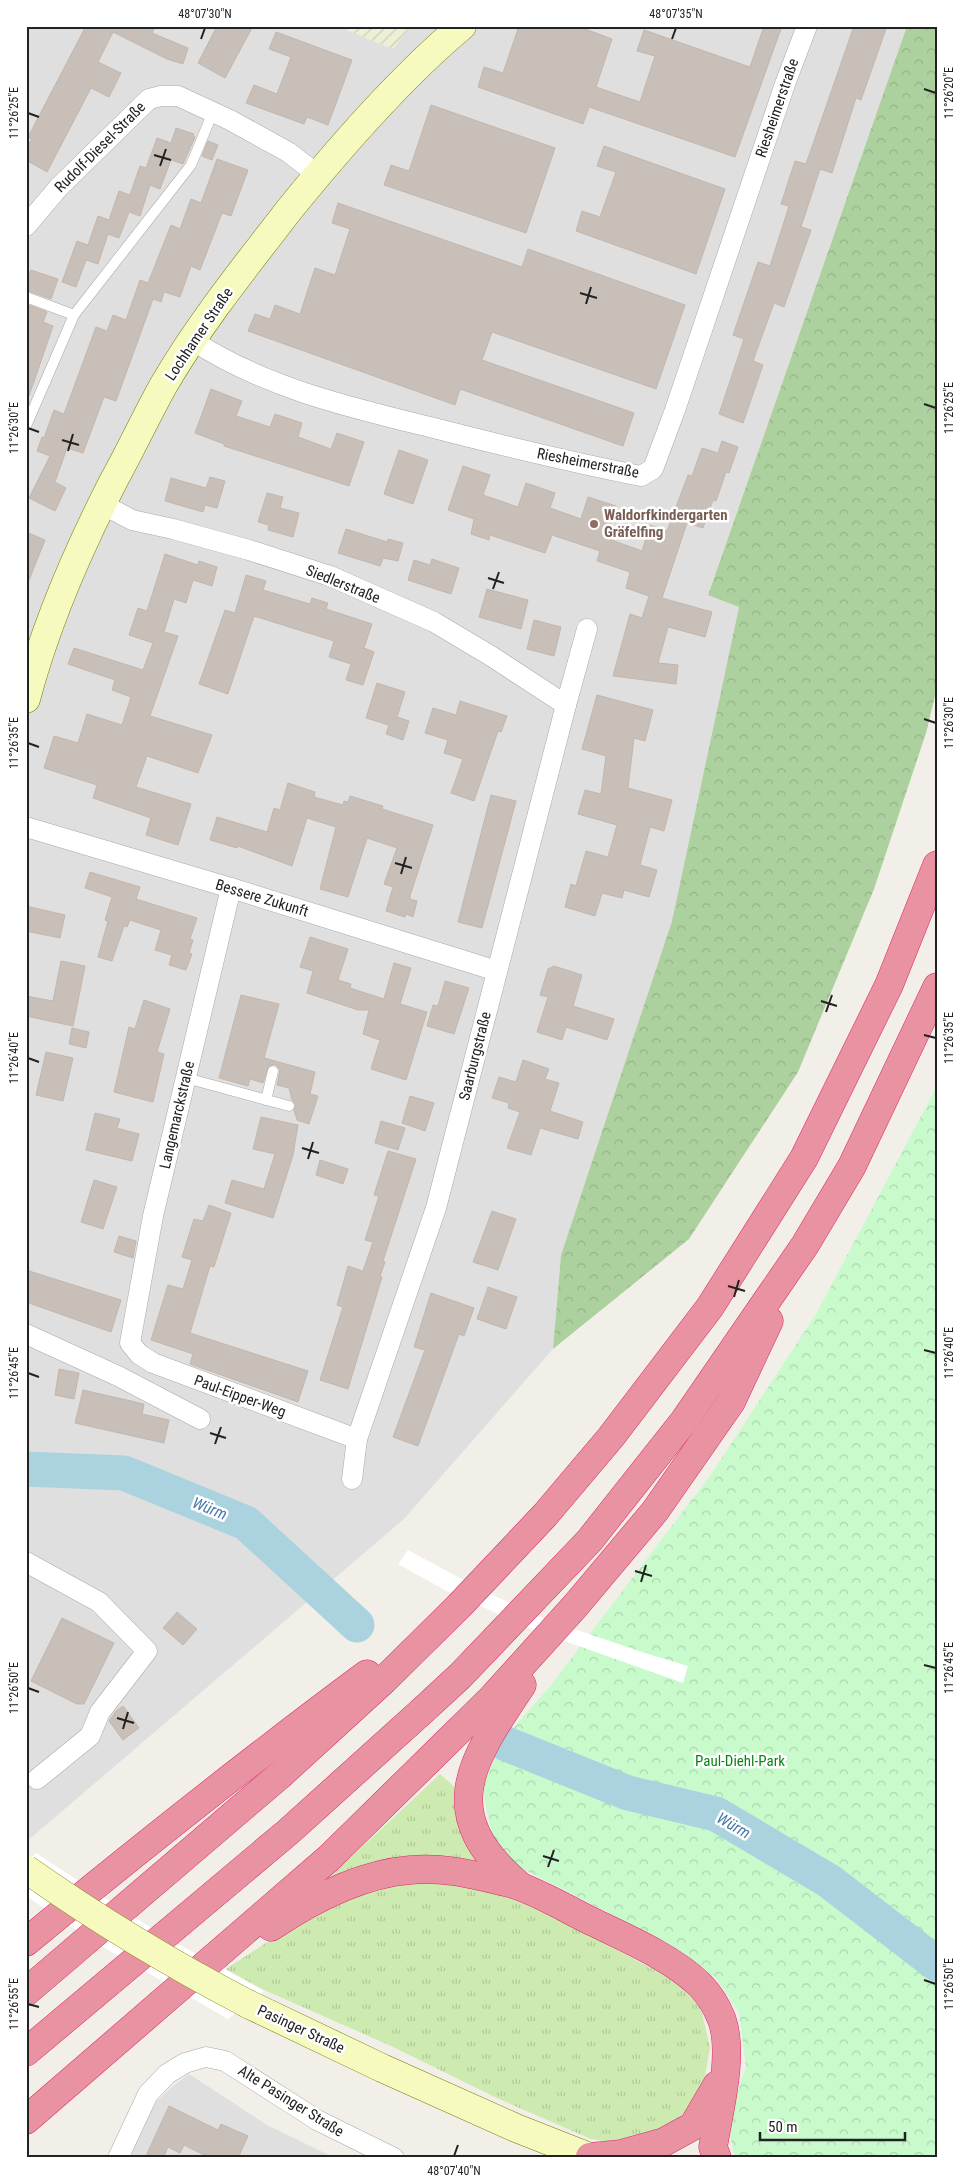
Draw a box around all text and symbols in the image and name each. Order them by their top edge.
text: 48°07'30"N [178,7,232,21]
text: 48°07'35"N [649,7,703,21]
street label: Riesheimerstraße [752,56,802,160]
text: 11°26'20"E [942,67,956,119]
text: 11°26'25"E [7,87,21,139]
street label: Rudolf-Diesel-Straße [51,98,149,196]
street label: Lochhamer Straße [161,284,237,384]
text: 11°26'25"E [942,382,956,434]
text: 11°26'30"E [7,402,21,454]
street label: Riesheimerstraße [535,444,641,482]
place label: Waldorfkindergarten Gräfelfing [604,506,728,541]
marker: Waldorfkindergarten Gräfelfing [588,518,600,530]
street label: Siedlerstraße [303,561,383,607]
text: 11°26'30"E [942,697,956,749]
text: 11°26'35"E [7,717,21,769]
street label: Bessere Zukunft [213,875,311,921]
street label: Saarburgstraße [455,1010,495,1102]
text: 11°26'35"E [942,1012,956,1064]
text: 11°26'40"E [7,1032,21,1084]
street label: Langemarckstraße [156,1059,198,1171]
text: 11°26'40"E [942,1327,956,1379]
text: 11°26'45"E [7,1347,21,1399]
street label: Paul-Eipper-Weg [192,1371,288,1421]
water label: Würm [190,1493,230,1524]
text: 11°26'45"E [942,1642,956,1694]
text: 11°26'50"E [7,1662,21,1714]
park label: Paul-Diehl-Park [695,1752,785,1770]
water label: Würm [714,1808,754,1843]
text: 11°26'50"E [942,1958,956,2010]
text: 11°26'55"E [7,1978,21,2030]
street label: Pasinger Straße [255,2001,347,2057]
street label: Alte Pasinger Straße [235,2061,347,2141]
scale bar [760,2109,906,2141]
text: 50 m [768,2118,798,2136]
text: 48°07'40"N [427,2164,481,2178]

